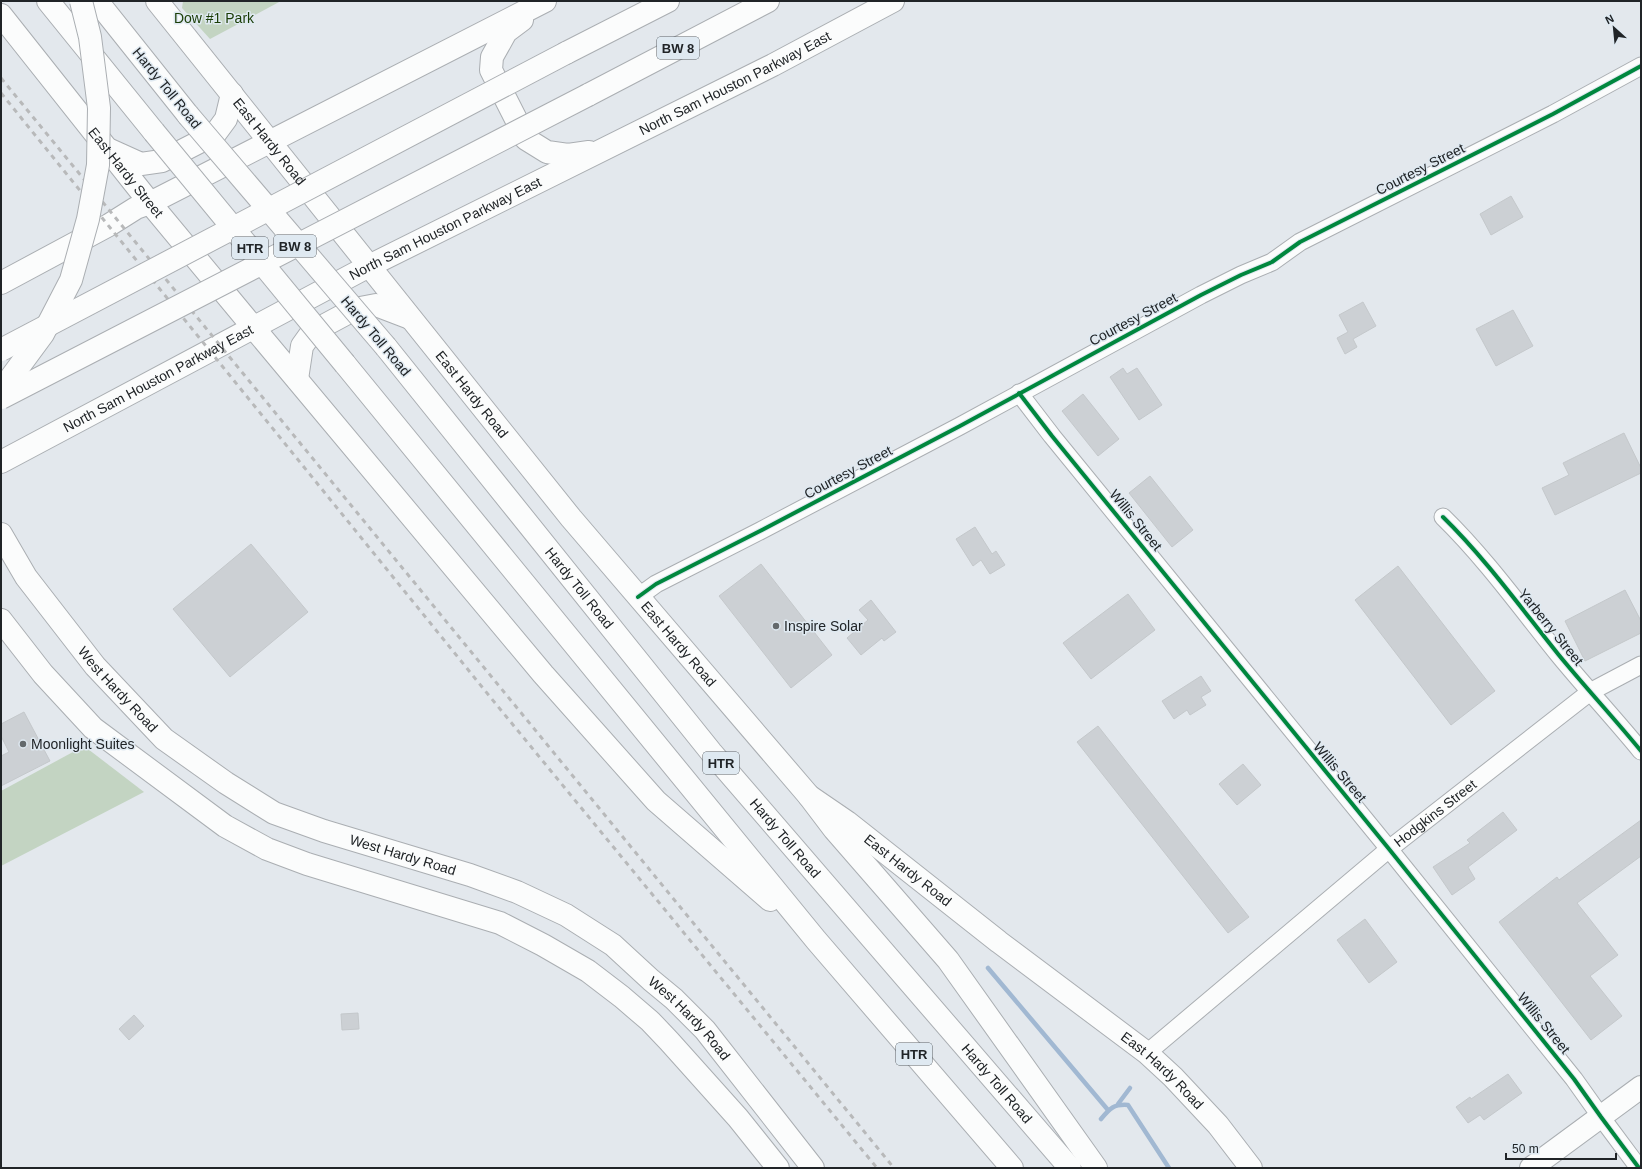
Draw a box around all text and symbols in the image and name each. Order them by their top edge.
north arrow [1594,8,1634,48]
park label: Dow #1 Park [174,10,255,26]
text: N [1603,12,1616,26]
street label: North Sam Houston Parkway East [636,28,833,138]
road number: BW 8 [657,37,699,59]
street label: Hardy Toll Road [130,44,204,132]
street label: East Hardy Road [230,95,309,188]
street label: East Hardy Street [85,124,167,221]
street label: Courtesy Street [1373,140,1467,198]
street label: North Sam Houston Parkway East [346,174,544,283]
road number: BW 8 [274,235,316,257]
road number: HTR [232,237,268,259]
street label: Courtesy Street [1086,289,1180,349]
street label: Hardy Toll Road [338,293,414,379]
street label: North Sam Houston Parkway East [61,321,256,435]
street label: East Hardy Road [432,348,512,441]
street label: Courtesy Street [801,442,895,502]
street label: Willis Street [1107,486,1166,554]
street label: Hardy Toll Road [542,544,617,632]
street label: Yarberry Street [1515,585,1587,669]
street label: East Hardy Road [638,598,720,690]
place label: Inspire Solar [784,618,863,634]
marker: Inspire Solar [771,621,781,631]
street label: West Hardy Road [75,643,161,735]
place label: Moonlight Suites [31,736,135,752]
marker: Moonlight Suites [18,739,28,749]
street label: Willis Street [1310,739,1370,806]
road number: HTR [703,752,739,774]
street label: Hodgkins Street [1391,776,1479,850]
street label: Hardy Toll Road [747,795,824,881]
street label: West Hardy Road [348,831,458,878]
street label: East Hardy Road [861,831,955,909]
street label: West Hardy Road [645,973,733,1063]
street label: Willis Street [1515,989,1574,1057]
street label: East Hardy Road [1118,1028,1207,1112]
street label: Hardy Toll Road [958,1041,1036,1126]
road number: HTR [896,1043,932,1065]
scale bar [1506,1135,1616,1161]
text: 50 m [1512,1142,1539,1156]

